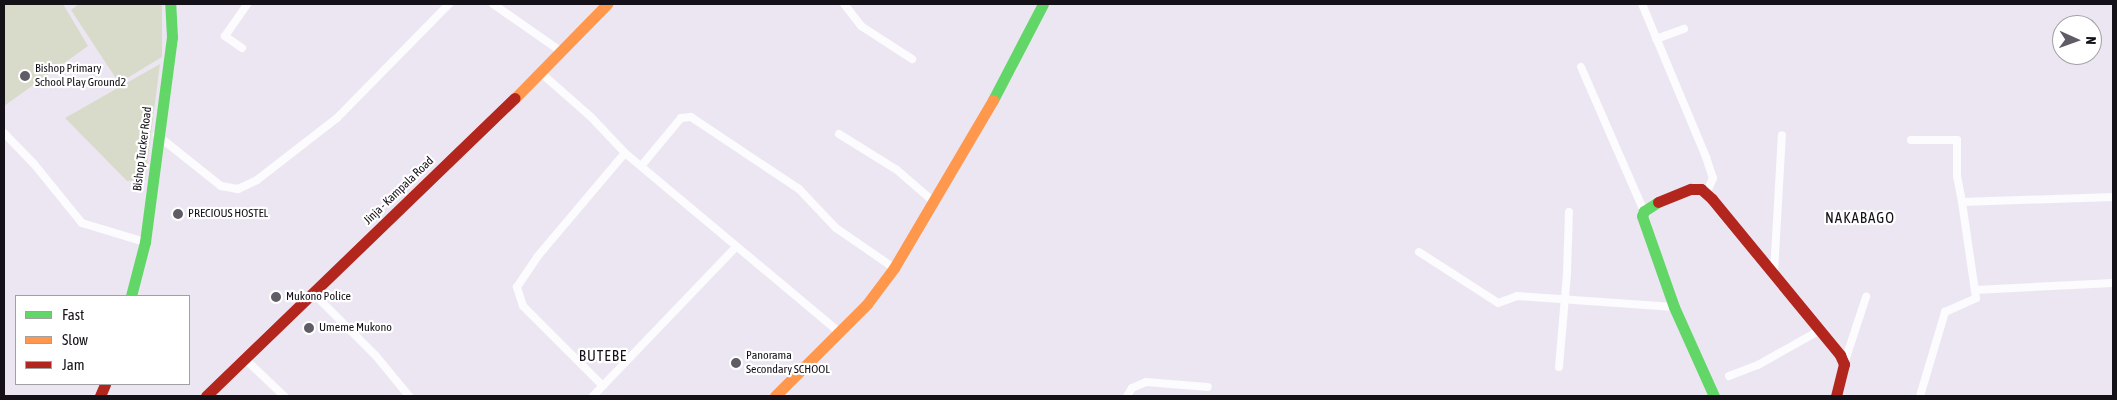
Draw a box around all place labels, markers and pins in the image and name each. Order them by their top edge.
place label: Bishop Primary School Play Ground2 [35,62,126,90]
marker: Bishop Primary School Play Ground2 [19,70,31,82]
place label: PRECIOUS HOSTEL [188,207,268,221]
marker: PRECIOUS HOSTEL [172,208,184,220]
place label: Mukono Police [286,290,351,304]
marker: Mukono Police [270,291,282,303]
place label: Umeme Mukono [319,321,392,335]
marker: Umeme Mukono [303,322,315,334]
place label: Panorama Secondary SCHOOL [746,349,830,377]
marker: Panorama Secondary SCHOOL [730,357,742,369]

